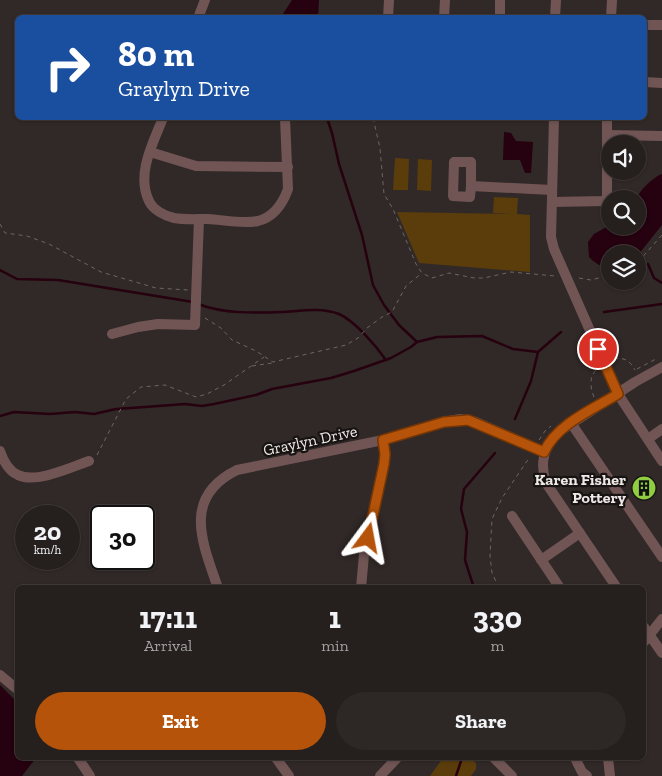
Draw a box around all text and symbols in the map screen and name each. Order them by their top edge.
text: 80 m [118,33,194,75]
icon: right [35,35,100,100]
text: Graylyn Drive [118,75,250,102]
map controls [601,135,646,290]
button: sound [601,135,646,180]
button: search [601,190,646,235]
button: layers [601,245,646,290]
pin [577,328,619,370]
icon: arrive [584,335,612,363]
street label: Graylyn Drive [261,421,359,460]
place label: Karen Fisher Pottery [535,470,627,507]
building icon: Karen Fisher Pottery [631,475,657,501]
speed limit sign: 30 [90,505,155,570]
position arrow [341,511,393,563]
text: 20 [34,516,61,546]
text: km/h [34,543,61,557]
text: 17:11 [139,600,197,636]
text: 1 [329,600,341,636]
text: 330 [473,600,522,636]
text: Arrival [144,636,192,655]
text: min [321,636,349,655]
text: m [490,636,504,655]
button: Exit [35,692,326,750]
button: Share [336,692,626,750]

